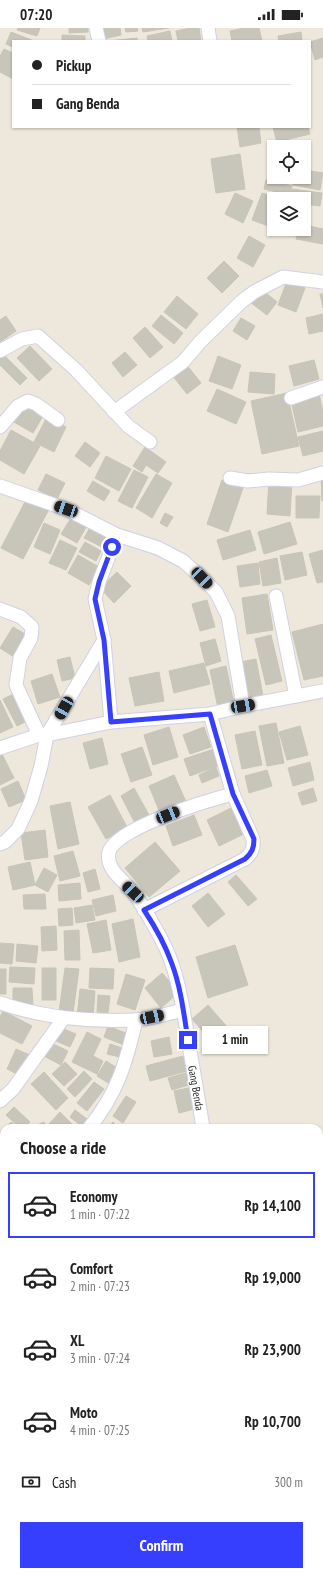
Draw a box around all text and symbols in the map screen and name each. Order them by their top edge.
text: 07:20 [20,5,52,24]
text: Pickup [56,56,91,75]
text: Gang Benda [56,94,120,113]
map controls [267,140,311,236]
button: locate [267,140,311,184]
button: layers [267,192,311,236]
car [53,499,79,519]
route start [103,538,121,556]
car [189,565,215,591]
car [53,695,75,721]
car [230,698,256,714]
car [155,805,181,825]
car [120,879,146,905]
car [139,1009,165,1025]
callout: 1 min [202,1026,268,1054]
route end [179,1031,197,1049]
text: 1 min [222,1031,248,1048]
street label: Gang Benda [185,1064,207,1112]
text: Choose a ride [20,1136,106,1159]
icon: car [22,1187,58,1223]
text: Economy [70,1187,118,1206]
text: Rp 14,100 [245,1196,301,1215]
text: 1 min · 07:22 [70,1206,130,1223]
icon: car [22,1259,58,1295]
text: Comfort [70,1259,113,1278]
text: Rp 19,000 [245,1268,301,1287]
text: 2 min · 07:23 [70,1278,130,1295]
icon: car [22,1331,58,1367]
text: XL [70,1331,84,1350]
text: Rp 23,900 [245,1340,301,1359]
text: 3 min · 07:24 [70,1350,130,1367]
icon: car [22,1403,58,1439]
text: Moto [70,1403,98,1422]
text: Rp 10,700 [245,1412,301,1431]
text: 4 min · 07:25 [70,1422,130,1439]
icon: cash [20,1471,42,1493]
text: Cash [52,1473,76,1492]
text: 300 m [274,1474,303,1491]
button: Confirm [20,1522,303,1568]

